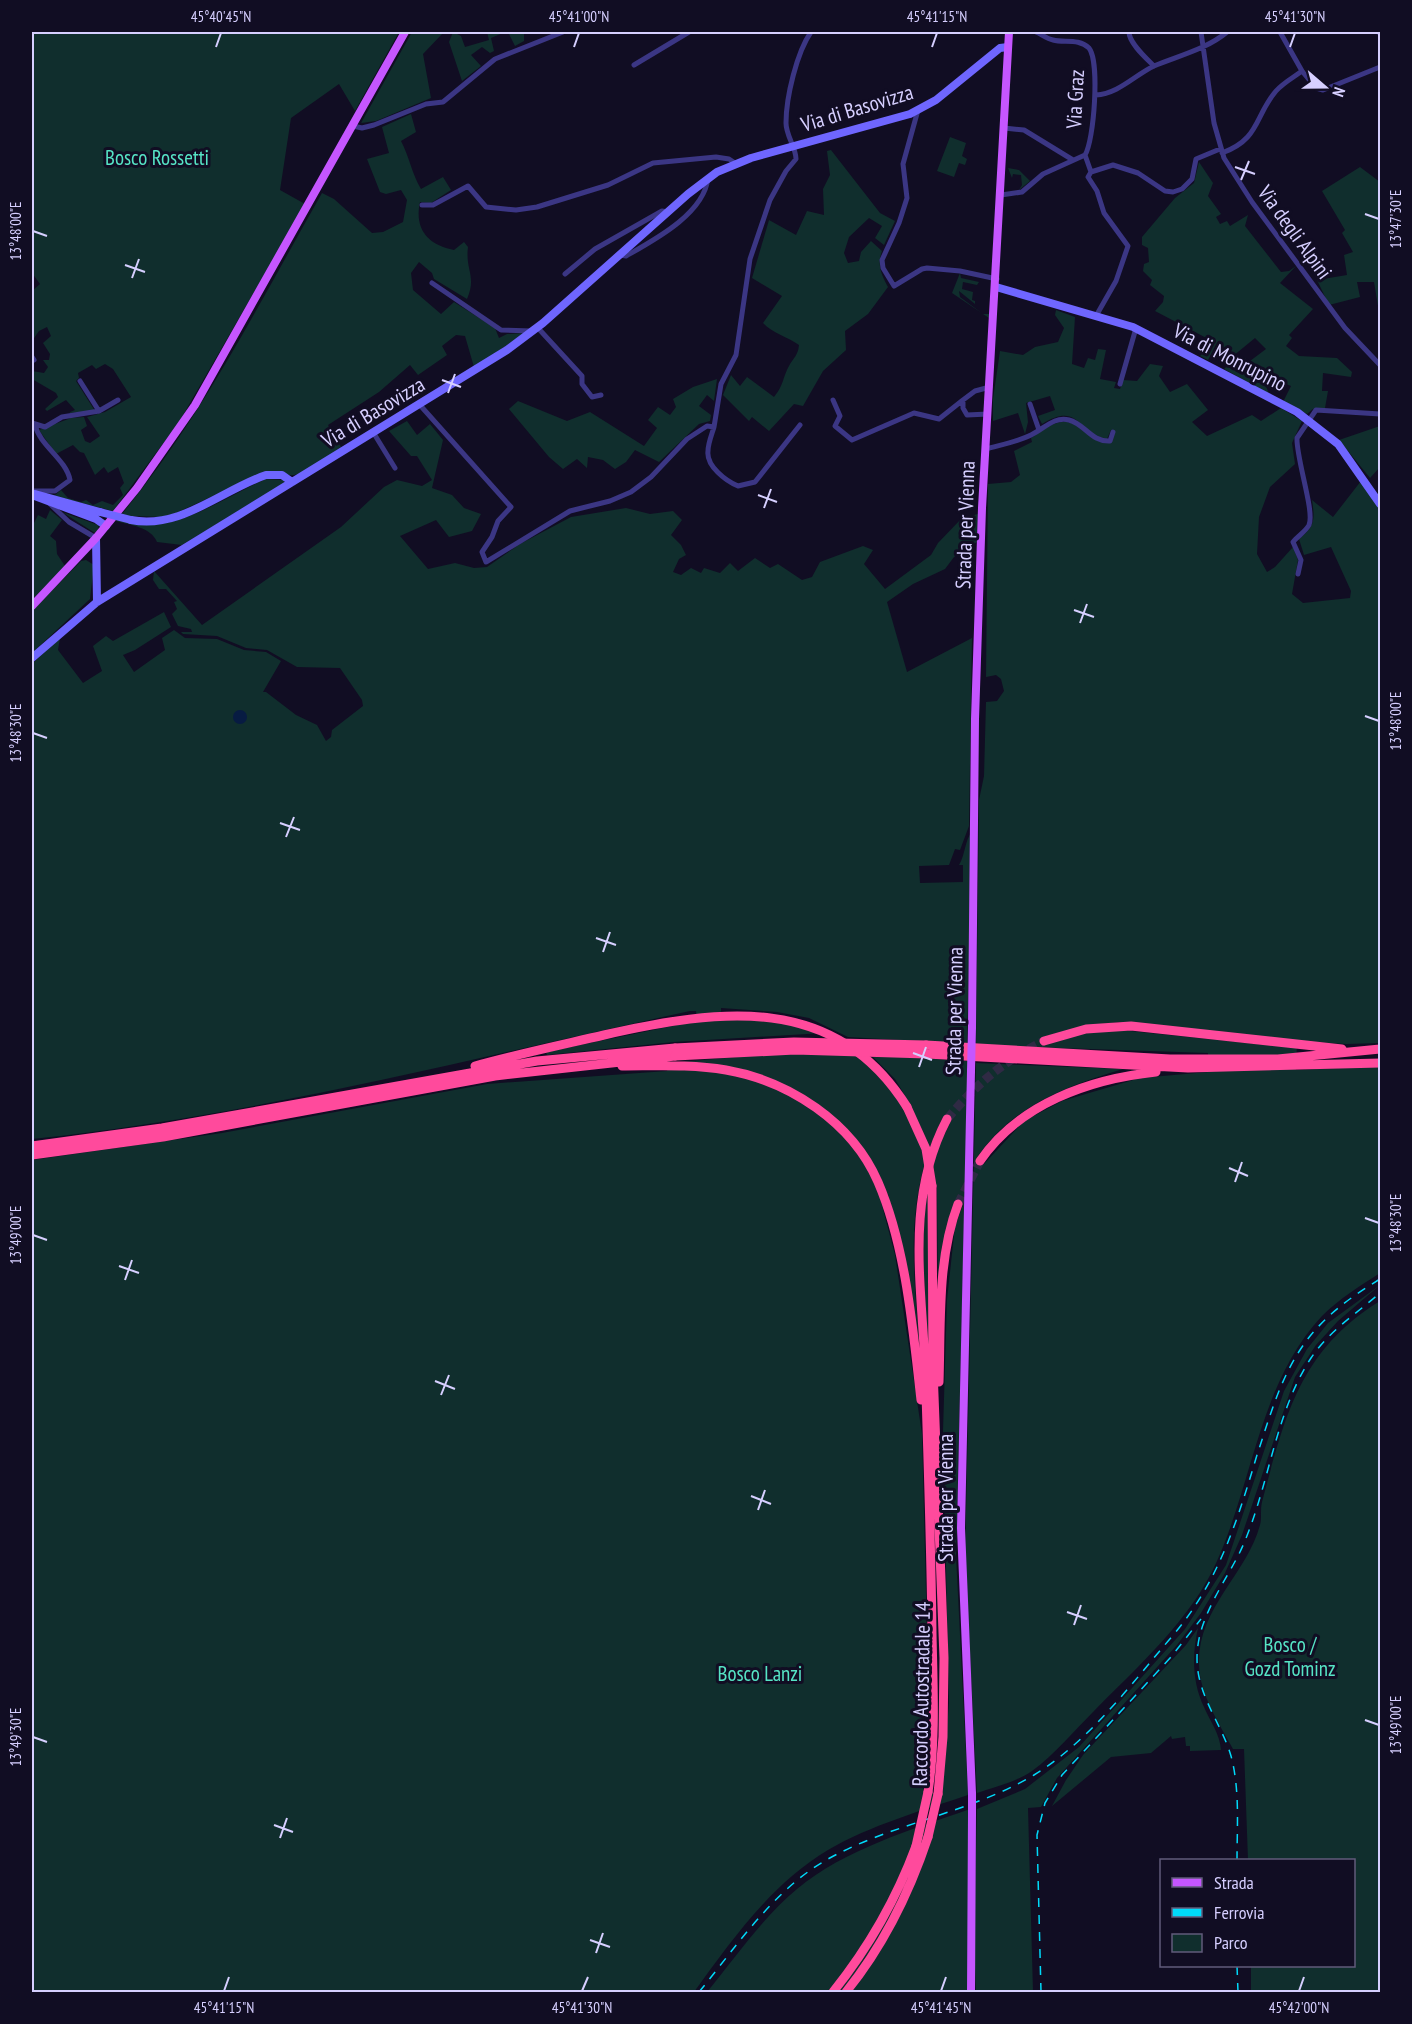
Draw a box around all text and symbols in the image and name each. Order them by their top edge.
text: 45°40'45"N [191,7,251,26]
text: 45°41'00"N [549,7,609,26]
text: 45°41'15"N [907,7,967,26]
text: 45°41'30"N [1265,7,1325,26]
north arrow [1295,57,1355,117]
street label: Via Graz [1060,69,1090,130]
street label: Via di Basovizza [797,78,916,138]
text: N [1328,85,1350,100]
park label: Bosco Rossetti [105,144,209,171]
street label: Via degli Alpini [1251,179,1338,284]
text: 13°47'30"E [1386,189,1405,249]
text: 13°48'00"E [6,201,25,261]
street label: Via di Monrupino [1168,316,1291,397]
street label: Via di Basovizza [316,371,430,454]
street label: Strada per Vienna [949,460,981,590]
text: 13°48'00"E [1386,691,1405,751]
text: 13°48'30"E [6,703,25,763]
street label: Strada per Vienna [939,947,969,1075]
text: 13°48'30"E [1386,1193,1405,1253]
text: 13°49'00"E [6,1205,25,1265]
street label: Strada per Vienna [932,1434,959,1562]
street label: Raccordo Autostradale 14 [906,1601,936,1787]
park label: Bosco / Gozd Tominz [1244,1631,1336,1682]
park label: Bosco Lanzi [718,1660,802,1687]
text: 13°49'00"E [1386,1695,1405,1755]
text: 13°49'30"E [6,1707,25,1767]
legend [1160,1859,1355,1967]
text: Strada [1214,1871,1254,1894]
text: Ferrovia [1214,1901,1264,1924]
text: Parco [1214,1931,1248,1954]
text: 45°41'15"N [194,1998,254,2017]
text: 45°41'30"N [552,1998,612,2017]
text: 45°41'45"N [911,1998,971,2017]
text: 45°42'00"N [1269,1998,1329,2017]

